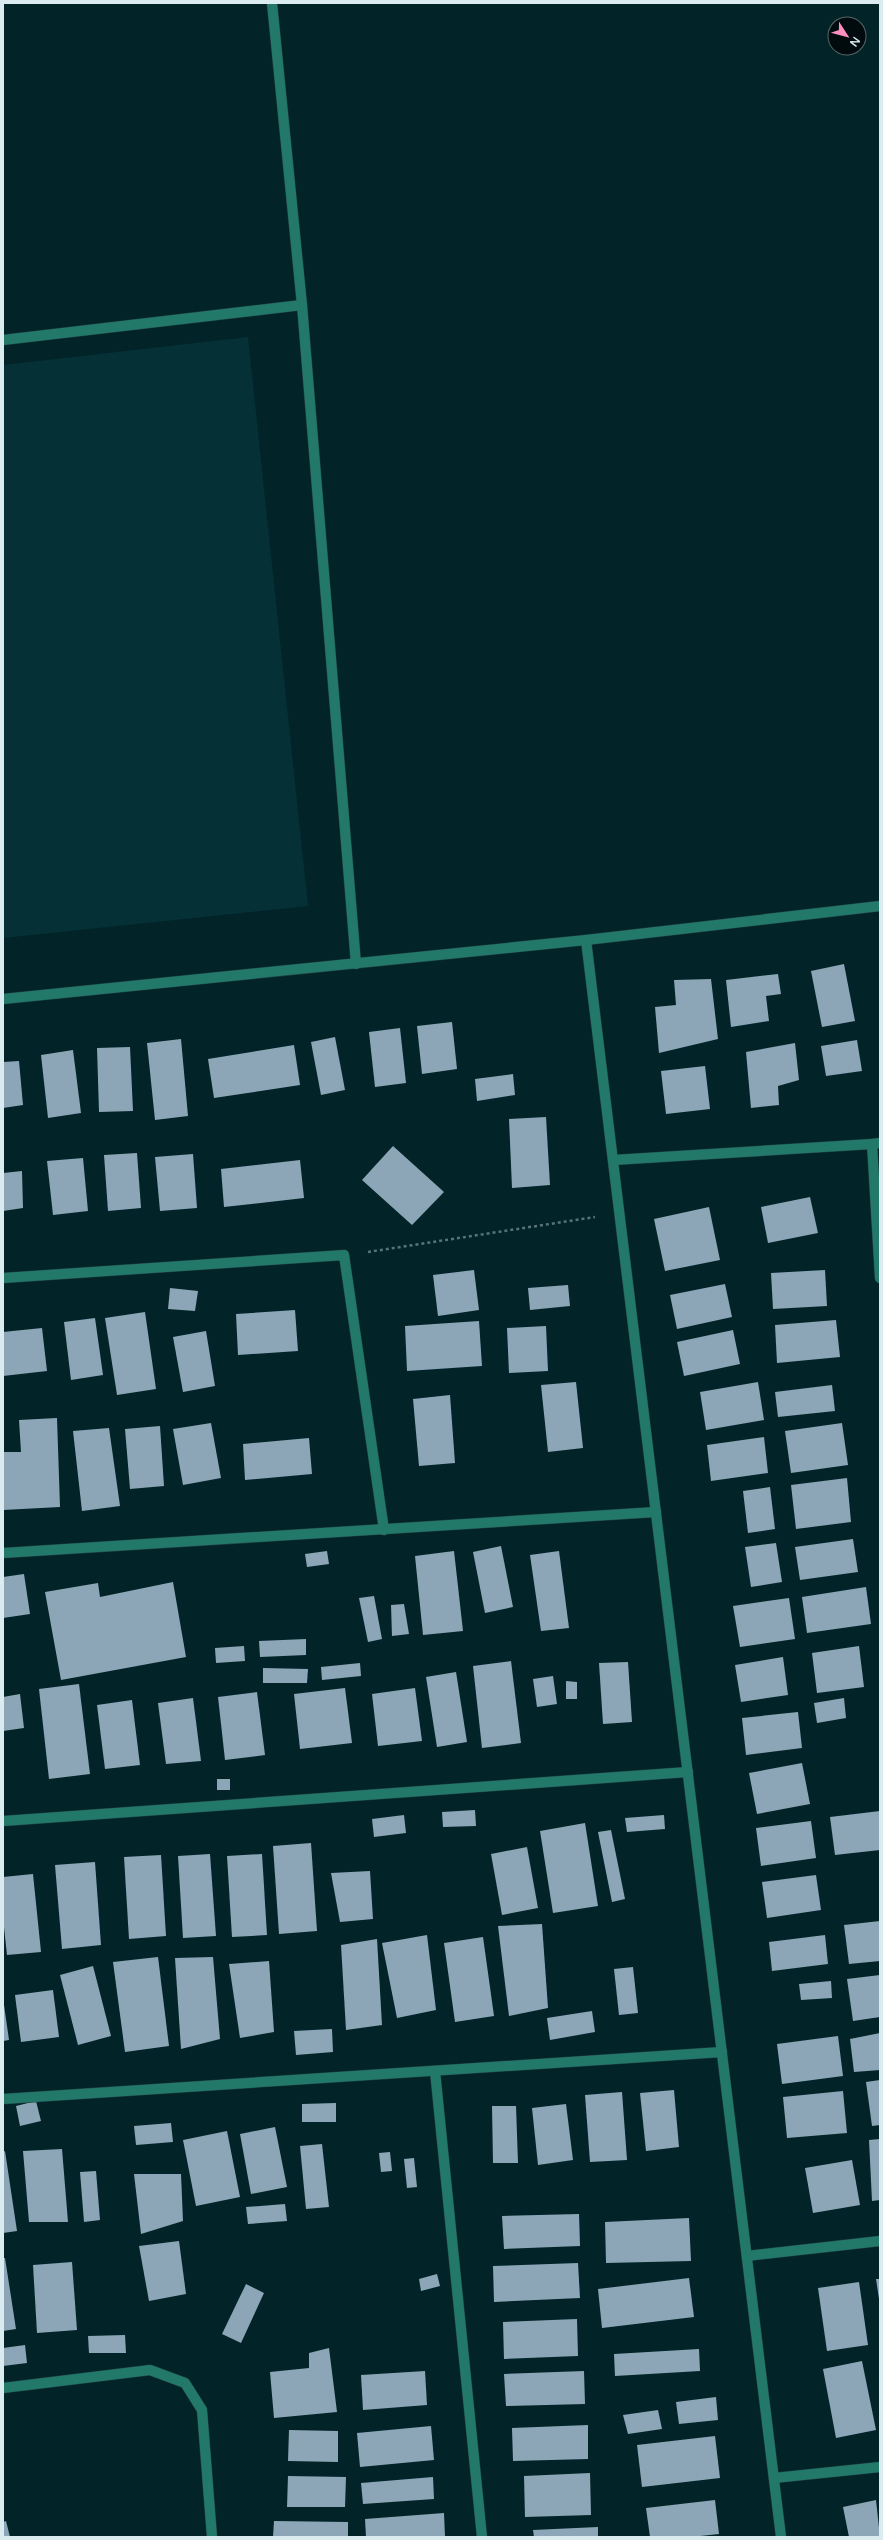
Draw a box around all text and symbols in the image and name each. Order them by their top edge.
north arrow [827,16,867,56]
text: N [847,34,863,49]

